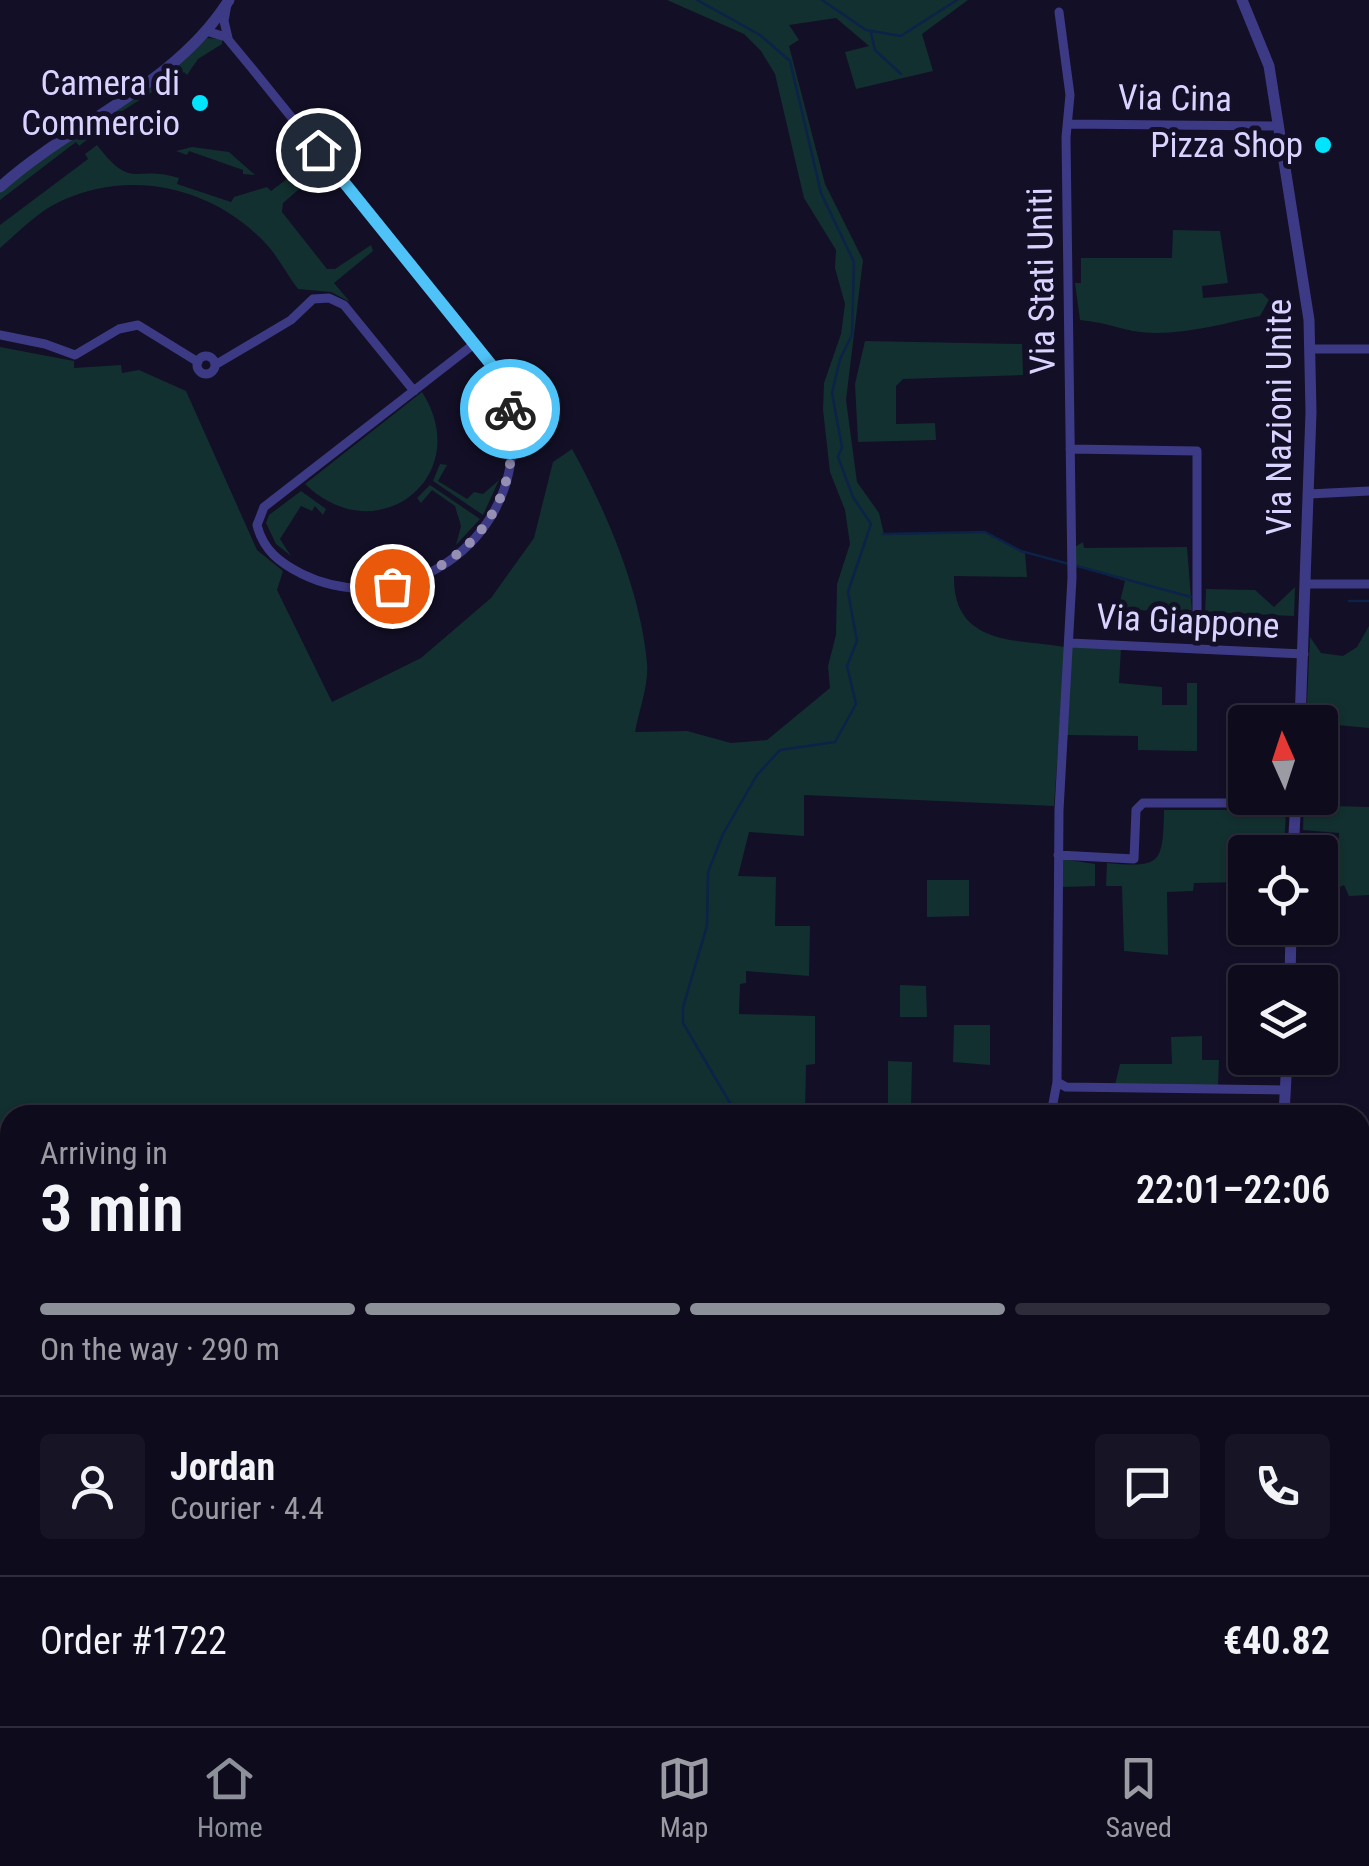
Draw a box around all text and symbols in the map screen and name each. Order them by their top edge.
place label: Camera di Commercio [21,63,180,144]
street label: Via Cina [1118,77,1232,120]
marker: Camera di Commercio [189,92,211,114]
pin [276,108,361,193]
icon: home [291,123,346,178]
place label: Pizza Shop [1150,125,1303,166]
marker: Pizza Shop [1312,134,1334,156]
street label: Via Stati Uniti [1019,187,1064,375]
street label: Via Nazioni Unite [1259,299,1300,535]
courier [460,359,560,459]
icon: bike [483,382,538,437]
pin [350,544,435,629]
icon: bag [365,559,420,614]
street label: Via Giappone [1095,596,1281,647]
north arrow [1228,705,1338,815]
map controls [1228,705,1338,1075]
button: locate [1228,835,1338,945]
button: layers [1228,965,1338,1075]
text: Arriving in [40,1134,168,1172]
text: 22:01–22:06 [1136,1168,1330,1212]
text: 3 min [40,1171,184,1247]
text: On the way · 290 m [40,1330,280,1368]
button: person [40,1434,145,1539]
button: chat [1095,1434,1200,1539]
button: phone [1225,1434,1330,1539]
text: Jordan [170,1445,275,1489]
text: Courier · 4.4 [170,1489,324,1527]
text: Order #1722 [40,1619,227,1663]
text: €40.82 [1223,1619,1330,1663]
tab: Home [197,1751,263,1844]
tab: Map [657,1751,712,1844]
tab: Saved [1105,1751,1172,1844]

